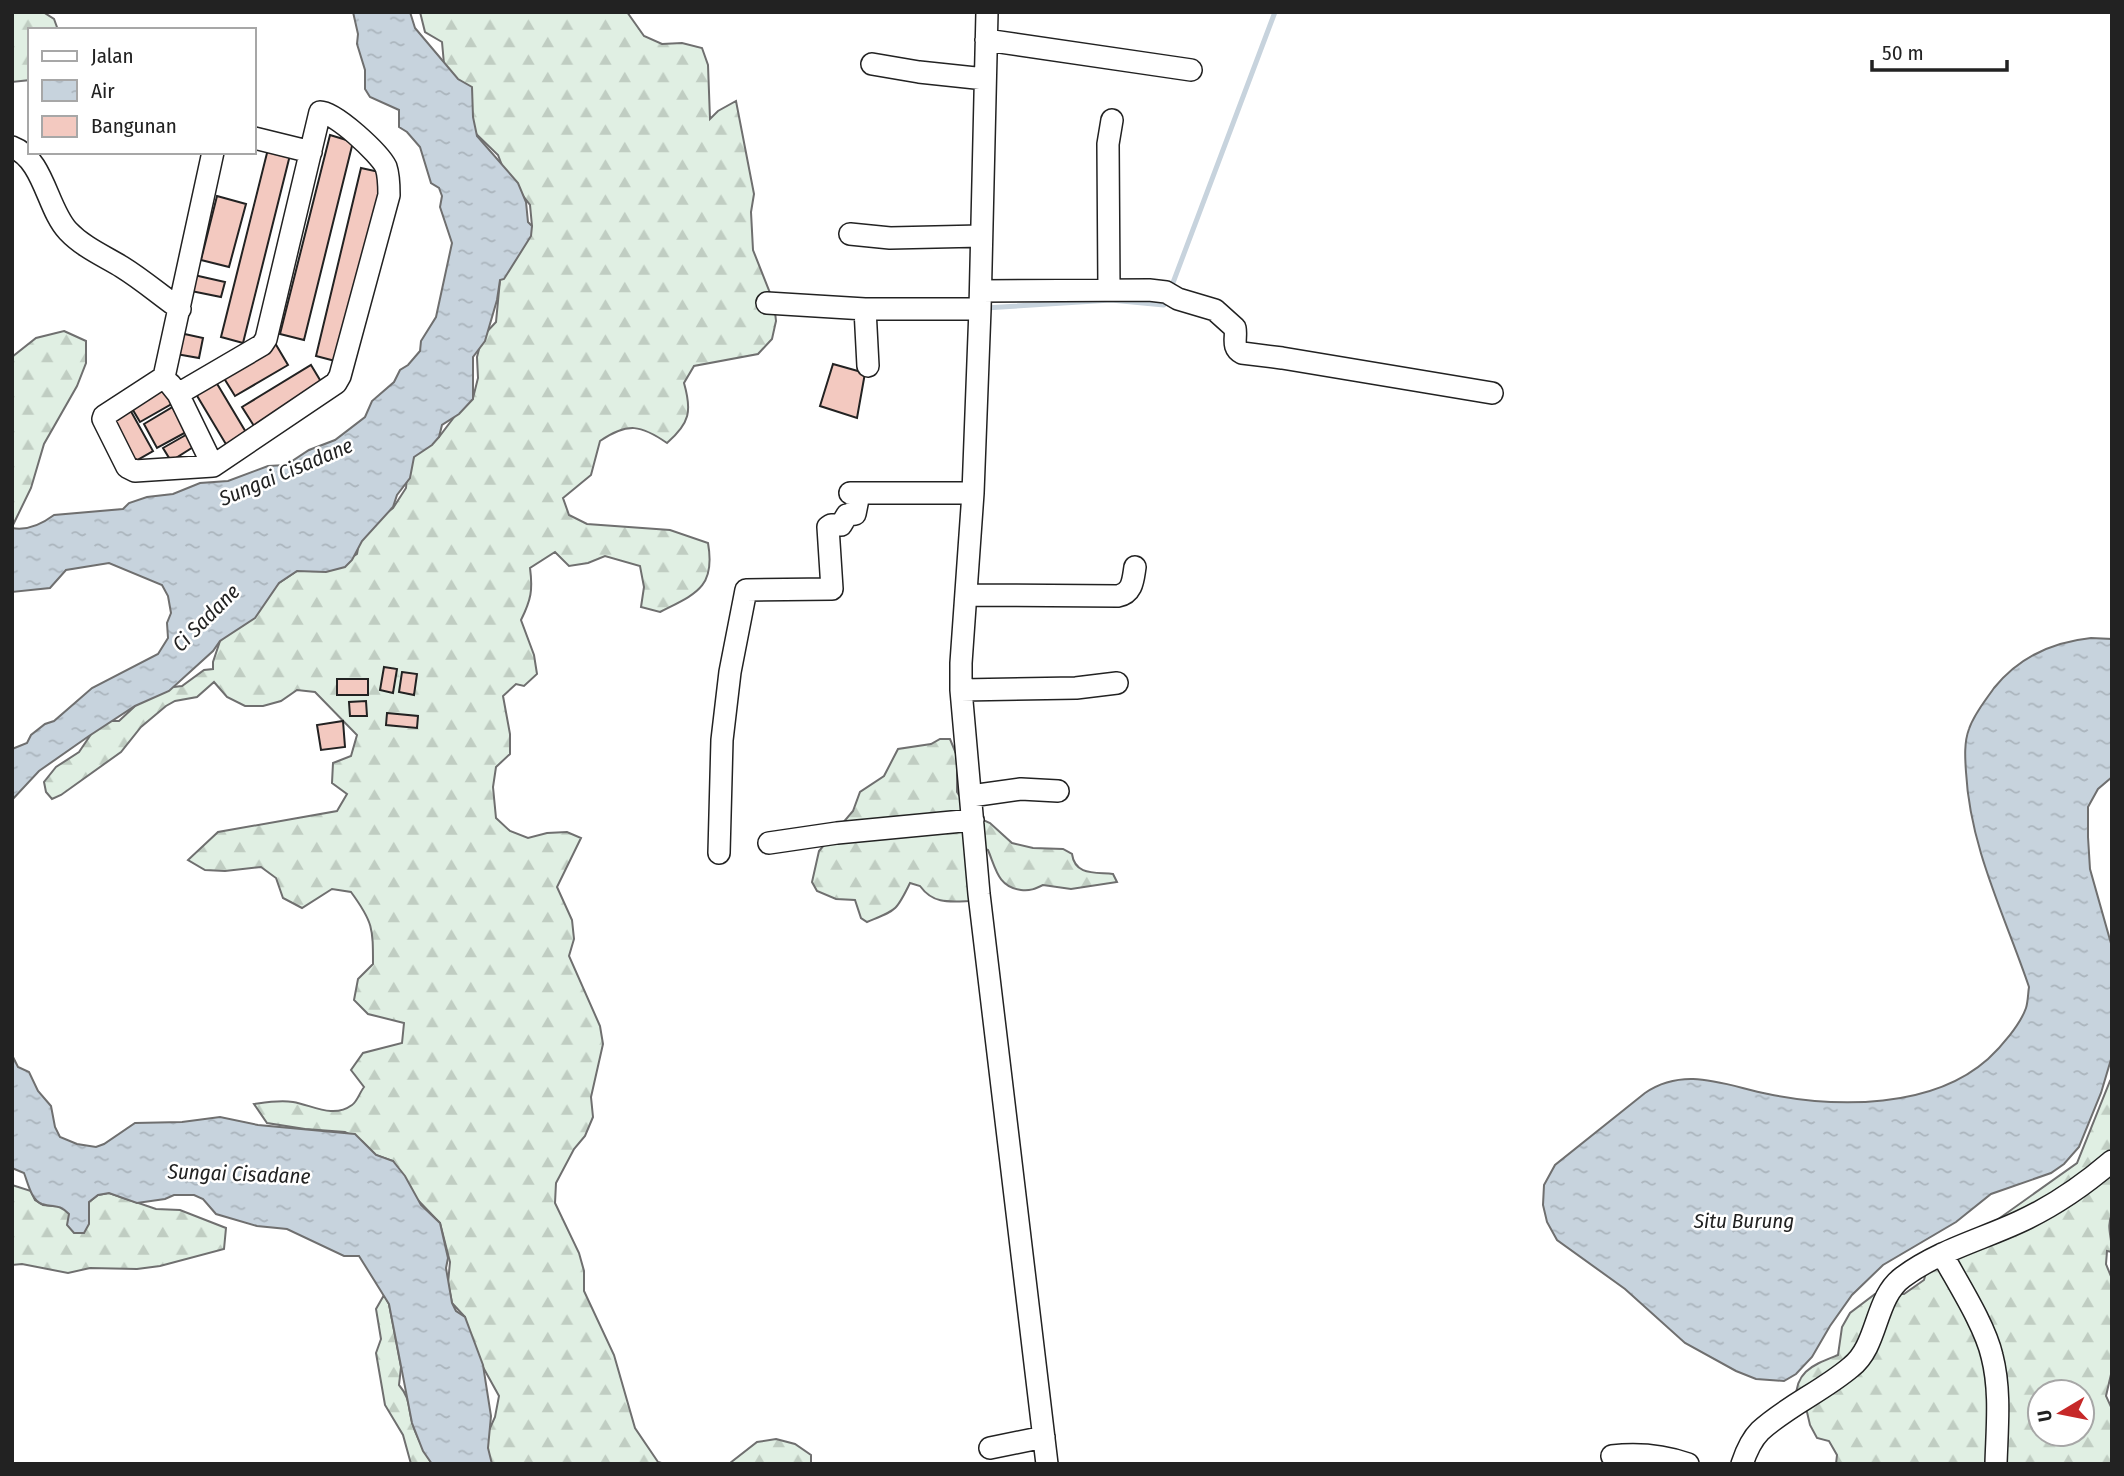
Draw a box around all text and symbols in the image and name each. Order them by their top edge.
legend [28,28,256,154]
scale bar [1872,28,2007,72]
text: 50 m [1882,40,1924,66]
text: Jalan [91,43,134,69]
text: Air [91,78,115,104]
text: Bangunan [91,113,177,139]
water label: Sungai Cisadane [214,432,357,512]
water label: Ci Sadane [167,579,245,657]
water label: Sungai Cisadane [166,1158,311,1189]
water label: Situ Burung [1693,1208,1794,1234]
north arrow [2026,1378,2096,1448]
text: U [2032,1408,2057,1423]

